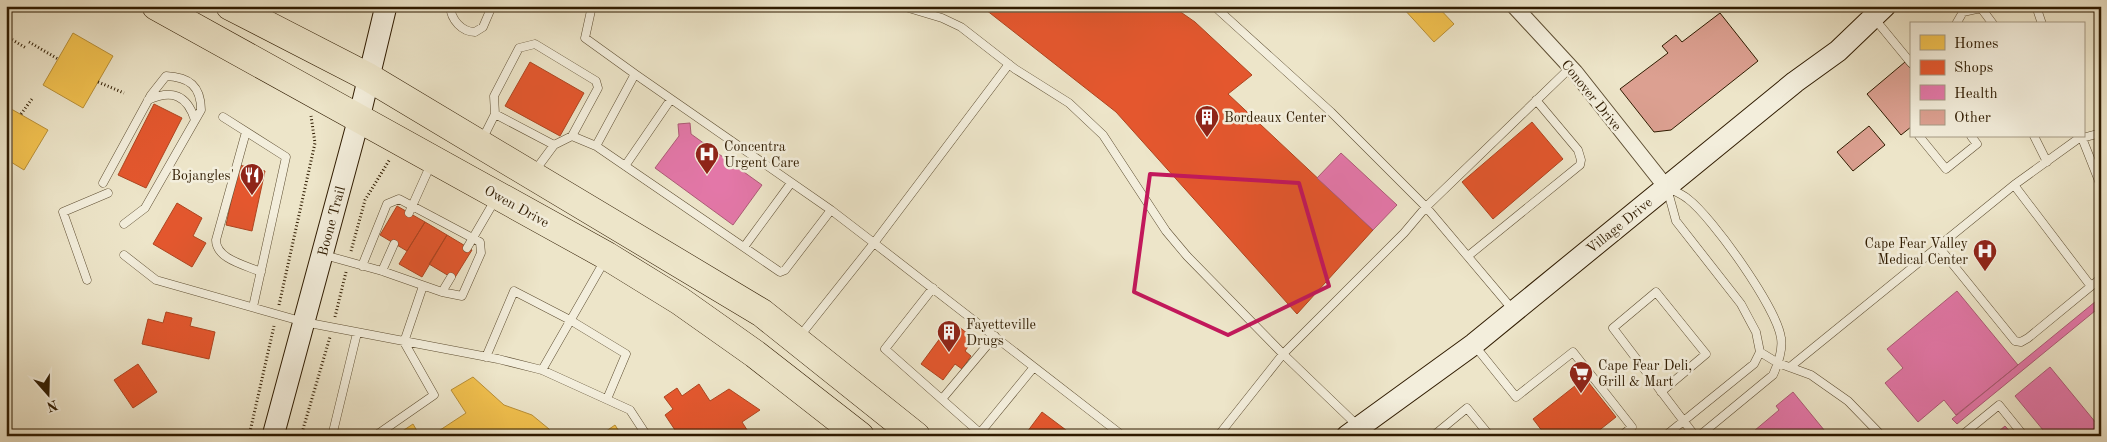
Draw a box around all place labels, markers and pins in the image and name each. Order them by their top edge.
building icon: Bordeaux Center [1194,104,1220,138]
place label: Bordeaux Center [1224,111,1326,125]
place label: Concentra Urgent Care [724,140,800,170]
hospital icon: Concentra Urgent Care [694,141,720,175]
restaurant icon: Bojangles' [239,162,265,196]
place label: Bojangles' [171,169,234,183]
place label: Cape Fear Valley Medical Center [1865,237,1969,267]
hospital icon: Cape Fear Valley Medical Center [1972,238,1998,272]
place label: Fayetteville Drugs [966,318,1036,348]
building icon: Fayetteville Drugs [936,319,962,353]
place label: Cape Fear Deli, Grill & Mart [1598,359,1692,389]
supermarket icon: Cape Fear Deli, Grill & Mart [1568,360,1594,394]

